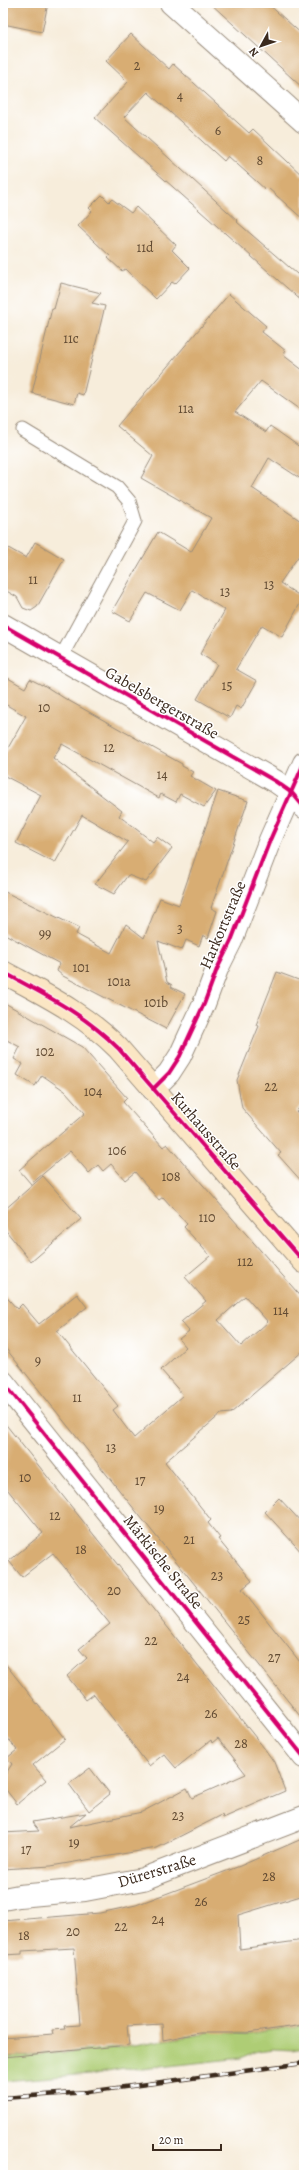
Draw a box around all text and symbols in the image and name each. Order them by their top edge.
north arrow [241,26,281,66]
text: N [245,44,262,60]
house number: 2 [134,56,141,75]
house number: 4 [177,86,183,105]
house number: 6 [215,121,221,140]
house number: 8 [257,151,264,170]
house number: 11d [136,238,154,257]
house number: 11c [63,329,79,348]
house number: 11a [178,399,195,418]
house number: 11 [28,570,38,589]
house number: 13 [264,575,274,594]
house number: 13 [220,582,230,601]
street label: Gabelsbergerstraße [101,661,223,745]
house number: 15 [222,676,232,695]
house number: 10 [38,698,50,717]
house number: 12 [103,738,115,757]
house number: 14 [156,765,168,784]
street label: Harkortstraße [194,877,252,973]
house number: 3 [177,919,183,938]
house number: 99 [39,924,51,943]
house number: 101 [72,958,90,977]
house number: 101a [107,972,131,991]
house number: 101b [144,993,168,1012]
house number: 102 [36,1042,55,1061]
house number: 22 [264,1077,278,1096]
house number: 104 [84,1082,102,1101]
street label: Kurhausstraße [166,1087,246,1175]
house number: 106 [108,1141,126,1160]
house number: 108 [161,1167,181,1186]
house number: 110 [198,1208,216,1227]
house number: 112 [237,1252,253,1271]
house number: 114 [273,1301,289,1320]
house number: 9 [35,1351,41,1370]
house number: 11 [72,1388,82,1407]
house number: 13 [106,1438,116,1457]
house number: 10 [19,1468,31,1487]
house number: 17 [135,1471,145,1490]
house number: 19 [153,1499,165,1518]
house number: 12 [49,1506,61,1525]
street label: Märkische Straße [118,1510,208,1614]
house number: 21 [183,1530,195,1549]
house number: 18 [75,1540,87,1559]
house number: 23 [211,1566,223,1585]
house number: 20 [107,1581,121,1600]
house number: 25 [238,1610,250,1629]
house number: 22 [144,1631,158,1650]
house number: 27 [268,1648,280,1667]
house number: 24 [177,1667,190,1686]
house number: 26 [204,1704,218,1723]
house number: 28 [234,1734,248,1753]
house number: 23 [172,1806,184,1825]
house number: 19 [68,1833,80,1852]
house number: 17 [21,1840,31,1859]
street label: Dürerstraße [115,1849,199,1893]
house number: 28 [262,1867,276,1886]
house number: 26 [194,1892,208,1911]
house number: 24 [152,1910,165,1929]
house number: 22 [114,1917,128,1936]
house number: 20 [66,1922,80,1941]
house number: 18 [18,1926,30,1945]
scale bar [153,2126,221,2152]
text: 20 m [159,2132,183,2148]

